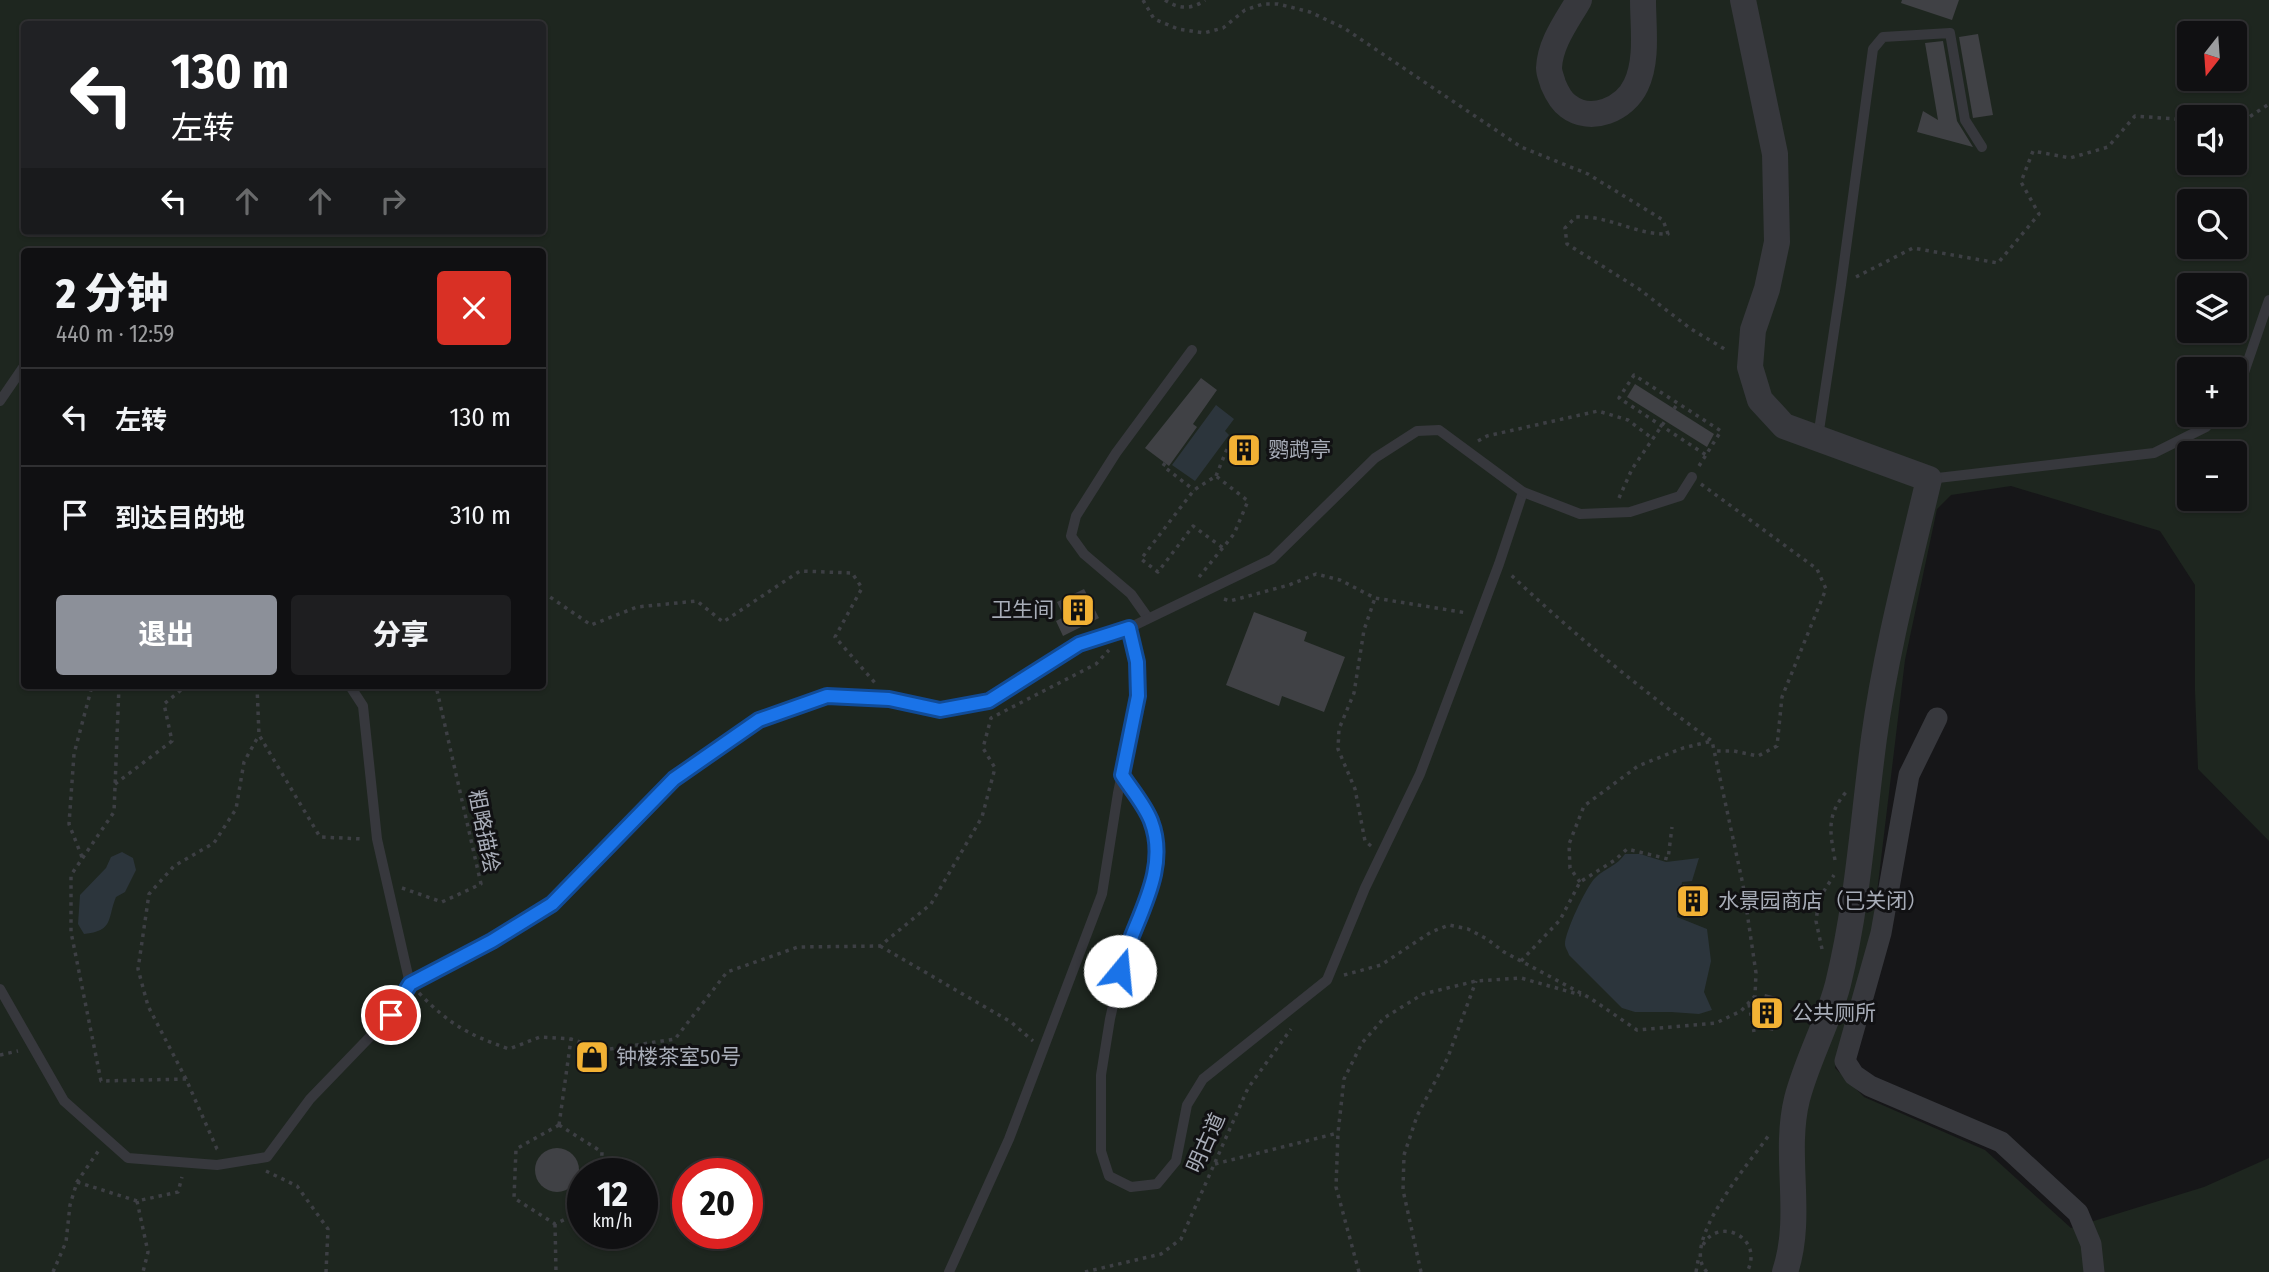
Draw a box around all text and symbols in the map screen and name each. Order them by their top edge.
north arrow [2177,21,2247,91]
map controls [2177,21,2247,511]
text: 130 m [171,42,289,101]
icon: left [56,49,147,140]
button: sound [2177,105,2247,175]
text: 左转 [171,109,235,147]
icon: left [155,182,193,220]
icon: ahead [228,182,266,220]
icon: ahead [301,182,339,220]
icon: right [374,182,412,220]
button: search [2177,189,2247,259]
text: 2 分钟 [56,269,168,319]
button: close [437,271,511,345]
button: layers [2177,273,2247,343]
text: 440 m · 12:59 [56,320,175,348]
button: + [2177,357,2247,427]
icon: left [56,398,94,436]
text: 130 m [449,402,511,433]
text: 左转 [115,405,167,436]
building icon: 鹦鹉亭 [1225,431,1263,469]
place label: 鹦鹉亭 [1268,437,1331,463]
button: − [2177,441,2247,511]
icon: arrive [56,496,94,534]
text: 310 m [450,500,511,531]
text: 到达目的地 [115,503,245,534]
building icon: 卫生间 [1059,591,1097,629]
button: 退出 [56,595,277,675]
button: 分享 [291,595,511,675]
place label: 卫生间 [991,597,1054,623]
street label: 粗略描绘 [463,787,505,875]
building icon: 水景园商店（已关闭） [1674,882,1712,920]
place label: 水景园商店（已关闭） [1718,888,1928,914]
position arrow [1083,934,1157,1008]
pin [361,985,421,1045]
building icon: 公共厕所 [1748,994,1786,1032]
icon: arrive [372,996,410,1034]
place label: 公共厕所 [1792,1000,1876,1026]
shop icon: 钟楼茶室50号 [573,1038,611,1076]
place label: 钟楼茶室50号 [616,1044,742,1070]
street label: 明古道 [1181,1109,1231,1177]
speed limit sign: 20 [672,1158,763,1249]
text: 12 [597,1173,628,1215]
text: km/h [592,1210,633,1232]

